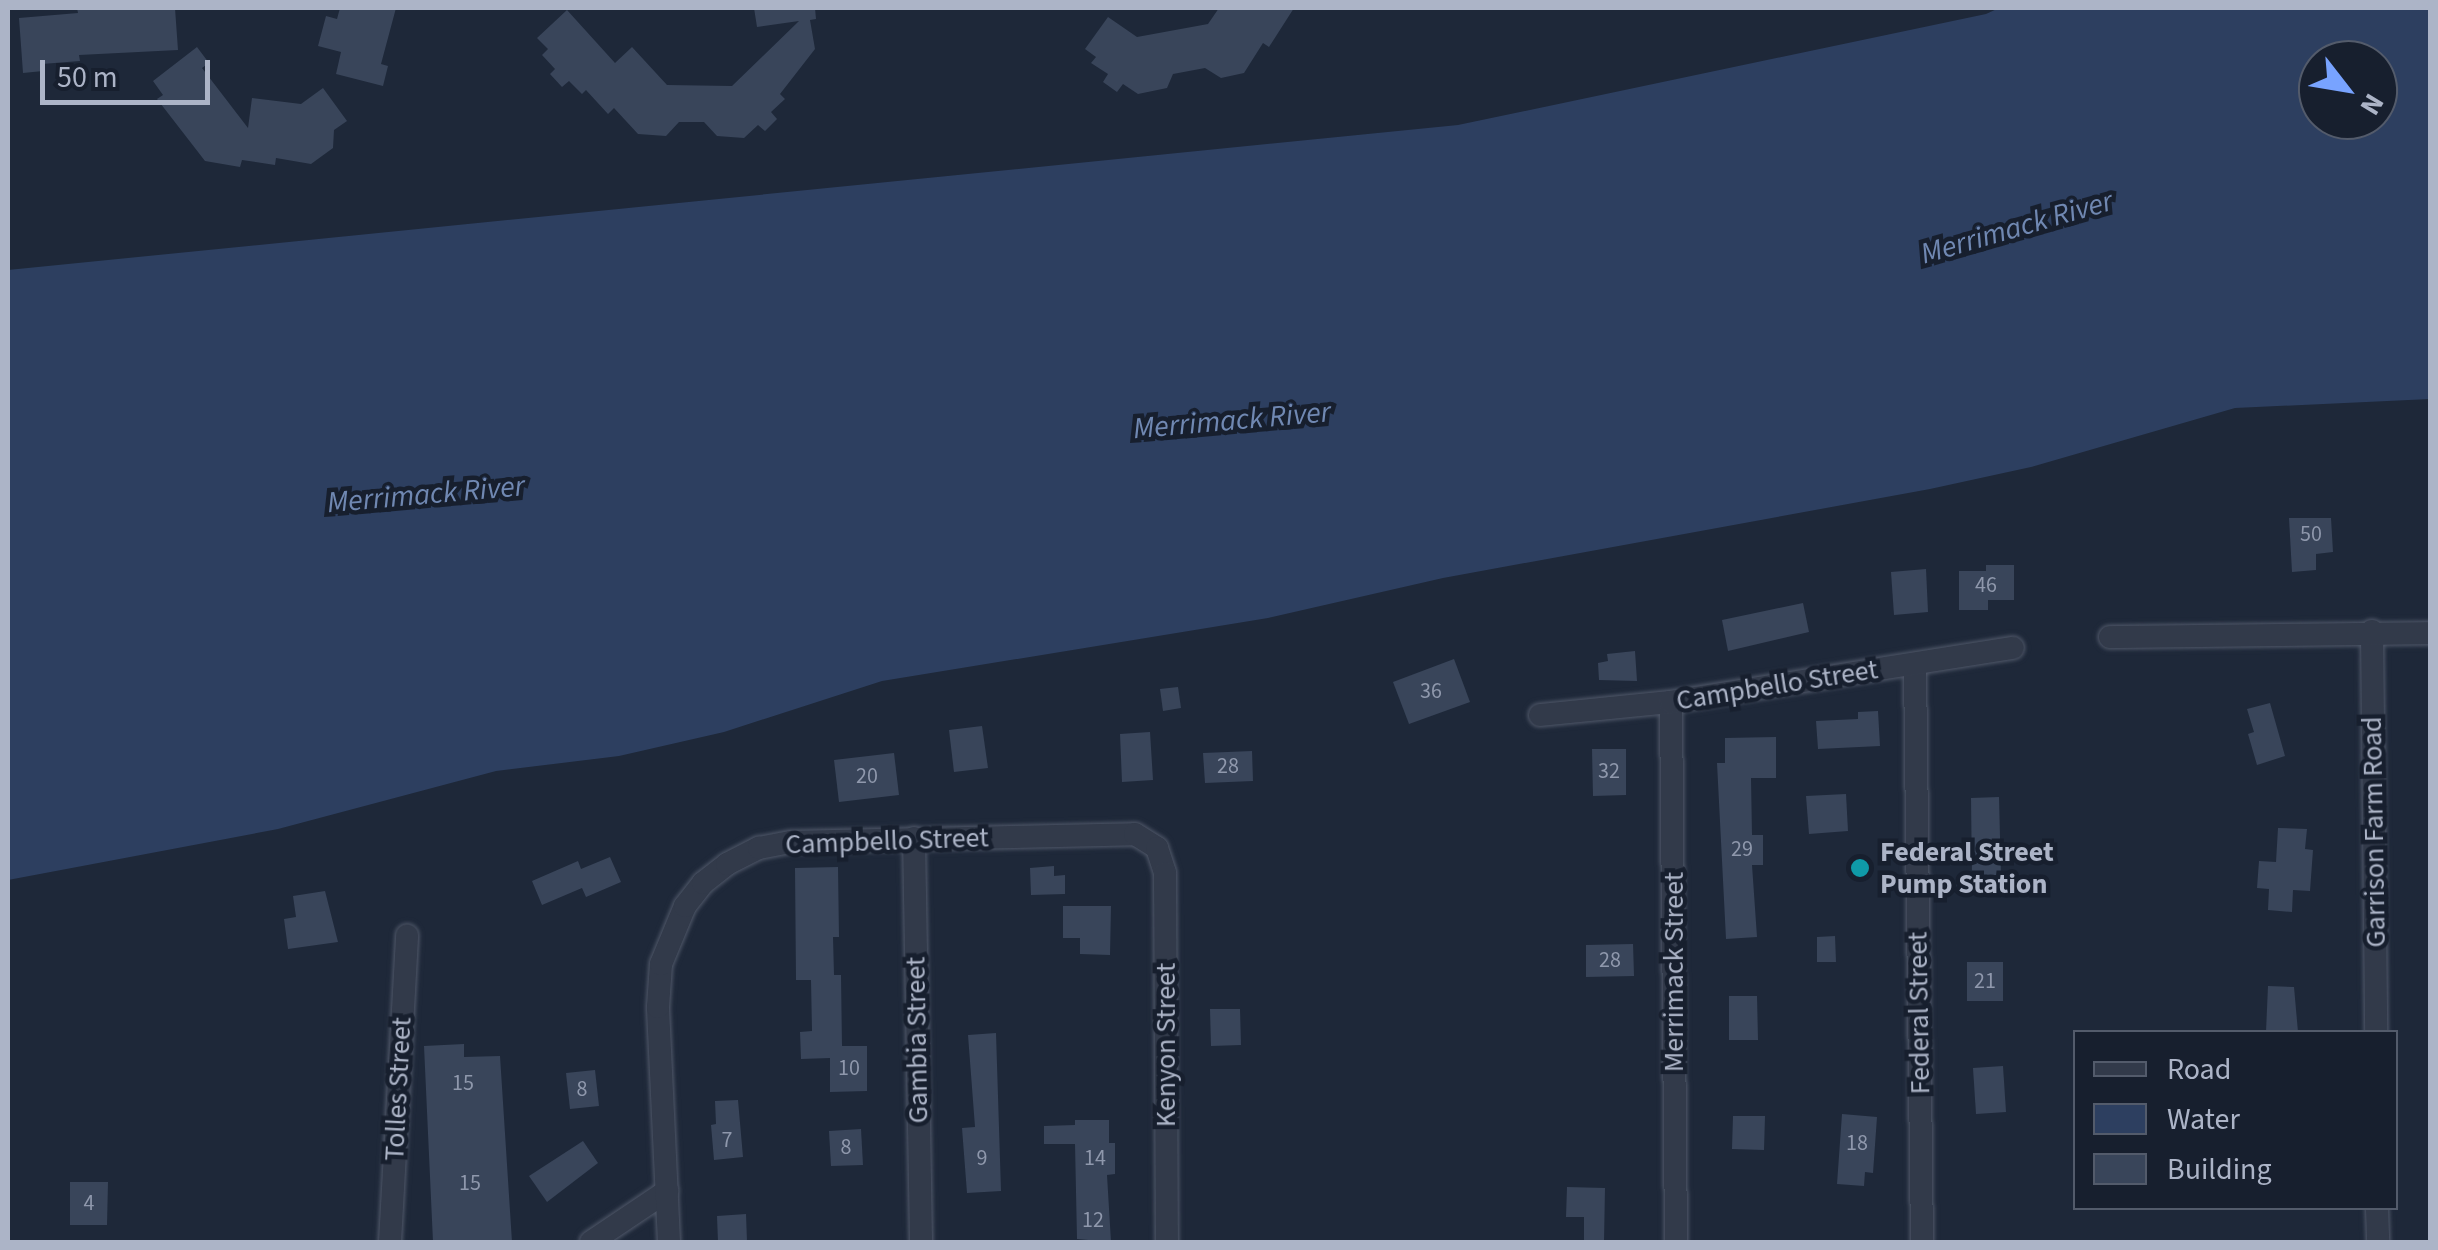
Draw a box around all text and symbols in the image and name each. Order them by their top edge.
scale bar [45,40,215,102]
north arrow [2298,40,2398,140]
text: 50 m [57,56,118,99]
text: N [2350,86,2394,123]
water label: Merrimack River [1917,183,2117,273]
water label: Merrimack River [1132,394,1332,448]
water label: Merrimack River [326,468,526,522]
house number: 50 [2300,522,2322,548]
house number: 46 [1975,573,1997,599]
street label: Campbello Street [1674,652,1880,718]
house number: 36 [1420,679,1442,705]
street label: Garrison Farm Road [2355,716,2393,948]
house number: 28 [1217,754,1239,780]
house number: 32 [1598,759,1620,785]
house number: 20 [856,764,878,790]
street label: Campbello Street [785,821,989,861]
place label: Federal Street Pump Station [1880,835,2054,901]
house number: 29 [1731,837,1753,863]
marker: Federal Street Pump Station [1849,857,1871,879]
street label: Merrimack Street [1657,872,1691,1072]
street label: Federal Street [1901,931,1937,1095]
house number: 28 [1599,948,1621,974]
street label: Gambia Street [899,956,935,1124]
street label: Kenyon Street [1149,963,1183,1127]
house number: 21 [1974,969,1996,995]
street label: Tolles Street [377,1016,419,1162]
legend [2073,1030,2398,1210]
text: Road [2167,1048,2231,1091]
house number: 10 [838,1056,860,1082]
house number: 15 [452,1071,474,1097]
house number: 8 [577,1077,587,1103]
text: Water [2167,1098,2240,1141]
house number: 7 [722,1128,732,1154]
house number: 18 [1846,1131,1868,1157]
house number: 8 [841,1135,851,1161]
house number: 9 [977,1146,987,1172]
house number: 14 [1084,1146,1106,1172]
text: Building [2167,1148,2272,1191]
house number: 15 [459,1171,481,1197]
house number: 4 [84,1191,94,1217]
house number: 12 [1082,1208,1104,1234]

